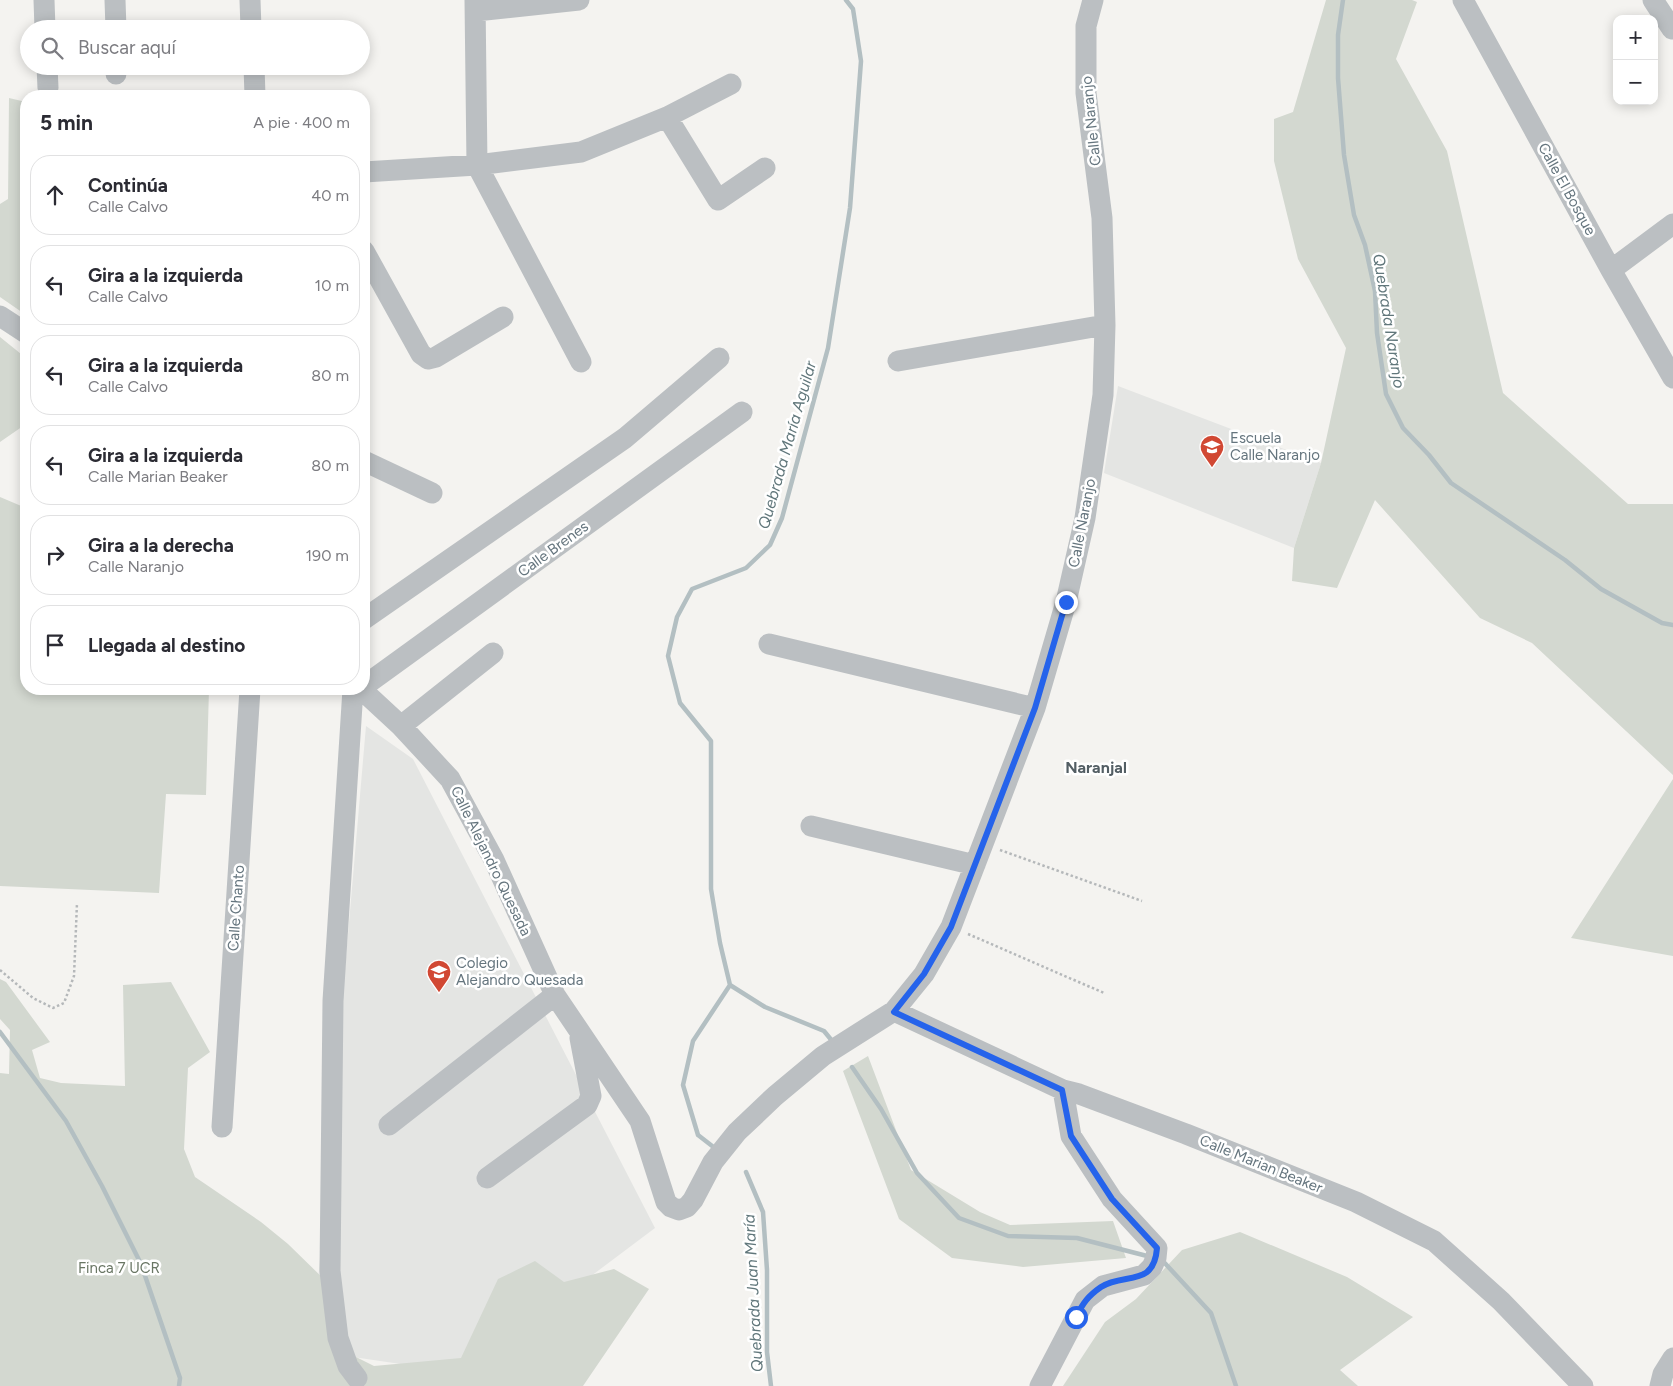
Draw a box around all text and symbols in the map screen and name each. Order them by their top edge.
map controls [1613,15,1658,105]
button: + [1613,15,1658,60]
search box [20,20,370,75]
icon: search [38,34,66,62]
text: Buscar aquí [78,36,176,59]
button: − [1613,60,1658,105]
street label: Calle Naranjo [1077,75,1105,167]
text: 5 min [40,110,93,135]
text: A pie · 400 m [253,113,350,132]
street label: Calle El Bosque [1534,140,1600,238]
text: Continúa [88,174,168,197]
icon: ahead [41,181,69,209]
text: 40 m [311,186,349,205]
text: Calle Calvo [88,197,168,216]
water label: Quebrada Naranjo [1369,252,1409,390]
text: Gira a la izquierda [88,264,243,287]
icon: left [41,271,69,299]
text: 10 m [315,276,349,295]
text: Calle Calvo [88,287,168,306]
text: Gira a la izquierda [88,354,243,377]
water label: Quebrada María Aguilar [754,358,820,531]
icon: left [41,361,69,389]
text: 80 m [311,366,349,385]
text: Calle Calvo [88,377,168,396]
place label: Escuela Calle Naranjo [1230,429,1320,464]
school or university icon: Escuela Calle Naranjo [1199,434,1225,468]
text: Gira a la izquierda [88,444,243,467]
icon: left [41,451,69,479]
text: 80 m [311,456,349,475]
text: Calle Marian Beaker [88,467,228,486]
street label: Calle Naranjo [1065,477,1099,569]
street label: Calle Brenes [514,517,592,581]
text: Gira a la derecha [88,534,234,557]
icon: right [41,541,69,569]
text: 190 m [306,546,349,565]
text: Calle Naranjo [88,557,184,576]
route end [1055,591,1078,614]
icon: arrive [41,631,69,659]
text: Llegada al destino [88,634,245,657]
district label: Naranjal [1065,758,1127,777]
street label: Calle Alejandro Quesada [447,783,535,939]
street label: Calle Chanto [224,864,248,952]
place label: Colegio Alejandro Quesada [456,954,583,989]
school or university icon: Colegio Alejandro Quesada [426,959,452,993]
street label: Calle Marian Beaker [1197,1131,1325,1197]
water label: Quebrada Juan María [739,1214,767,1372]
park label: Finca 7 UCR [78,1259,160,1277]
route start [1065,1306,1088,1329]

